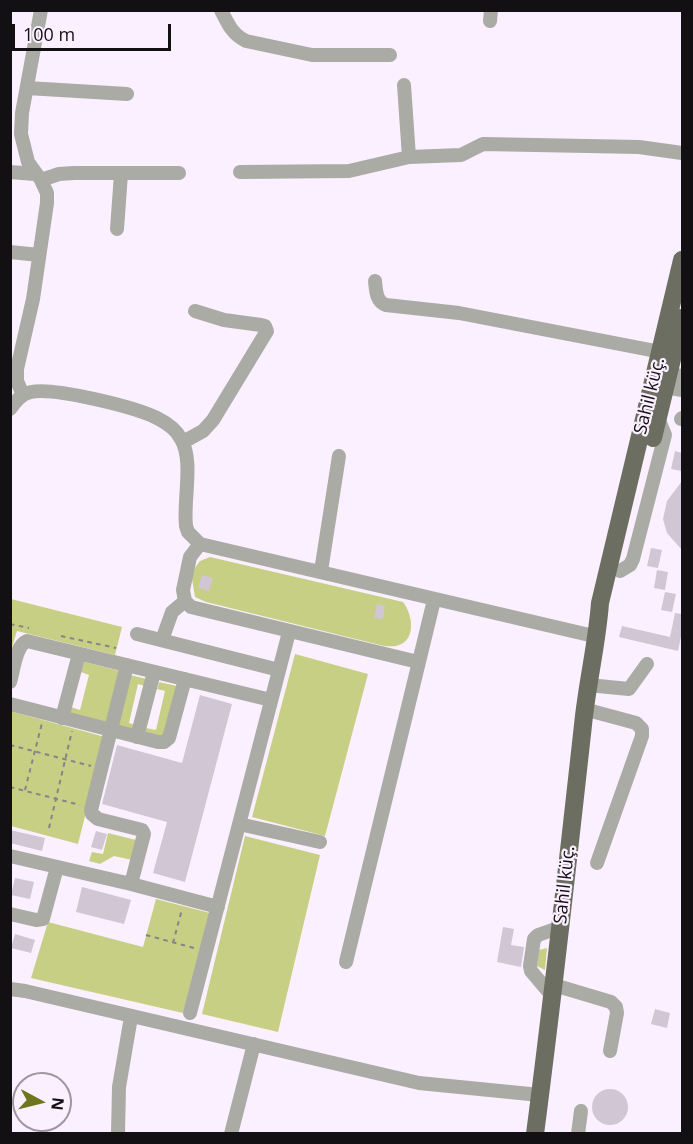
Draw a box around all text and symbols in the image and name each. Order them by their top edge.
scale bar [15,12,174,50]
text: 100 m [23,22,75,46]
street label: Sahil küç. [630,355,670,437]
street label: Sahil küç. [550,845,580,925]
north arrow [12,1072,72,1132]
text: N [46,1096,70,1112]

